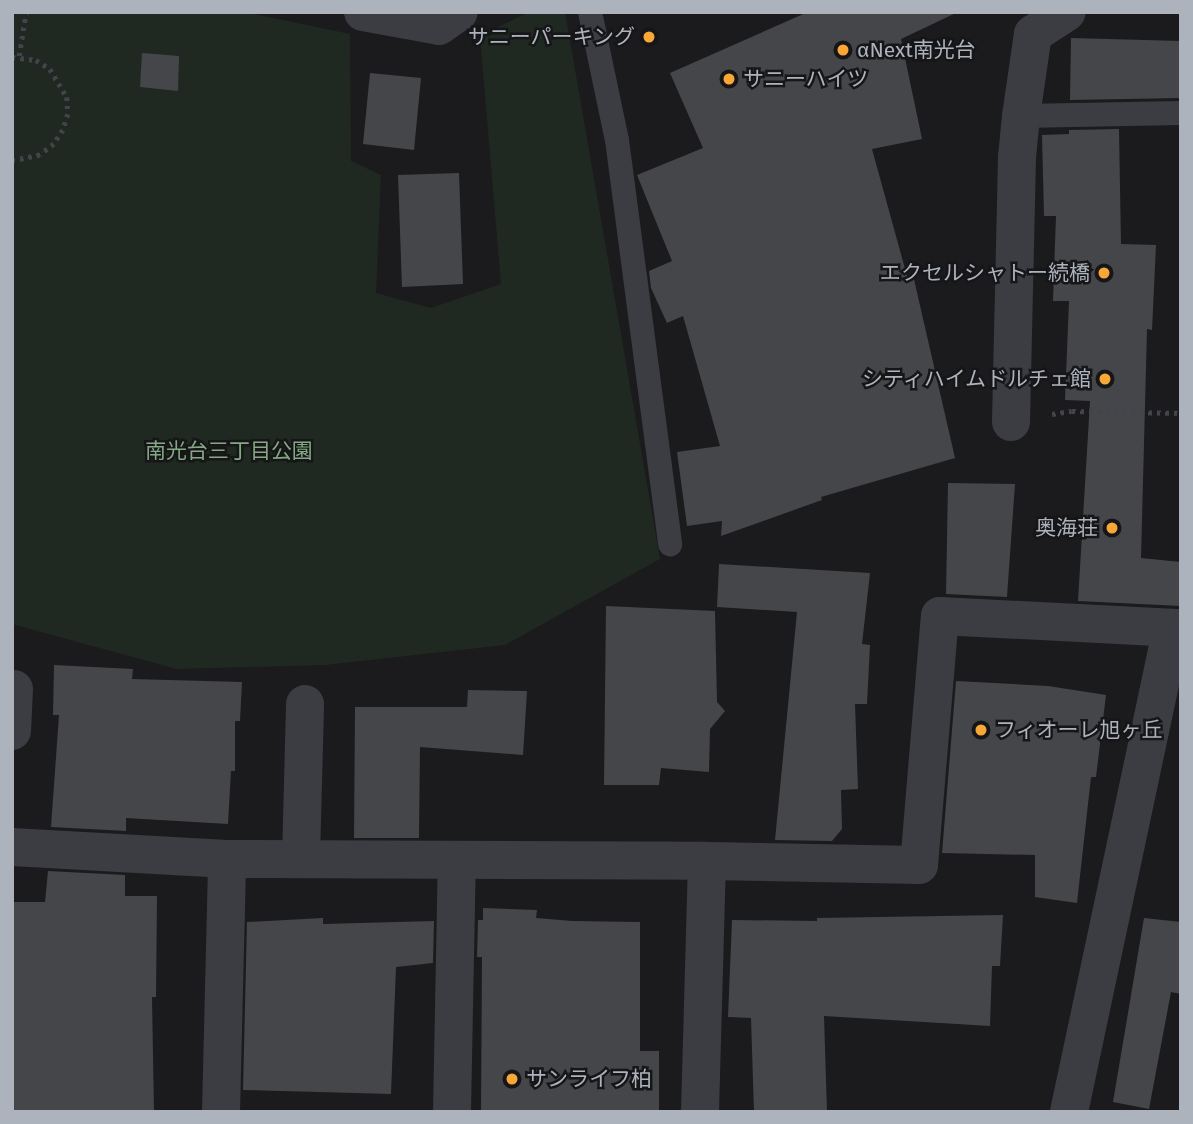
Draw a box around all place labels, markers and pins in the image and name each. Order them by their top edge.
place label: サニーパーキング [467,24,635,50]
marker: サニーパーキング [641,29,657,45]
place label: αNext南光台 [857,37,976,63]
marker: αNext南光台 [835,42,851,58]
place label: サニーハイツ [743,66,869,92]
marker: サニーハイツ [721,71,737,87]
place label: エクセルシャトー続橋 [880,260,1090,286]
marker: エクセルシャトー続橋 [1096,265,1112,281]
place label: シティハイムドルチェ館 [860,366,1091,392]
marker: シティハイムドルチェ館 [1097,371,1113,387]
place label: 奥海荘 [1035,515,1098,541]
marker: 奥海荘 [1104,520,1120,536]
place label: フィオーレ旭ヶ丘 [995,717,1163,743]
marker: フィオーレ旭ヶ丘 [973,722,989,738]
place label: サンライフ柏 [526,1066,652,1092]
marker: サンライフ柏 [504,1071,520,1087]

